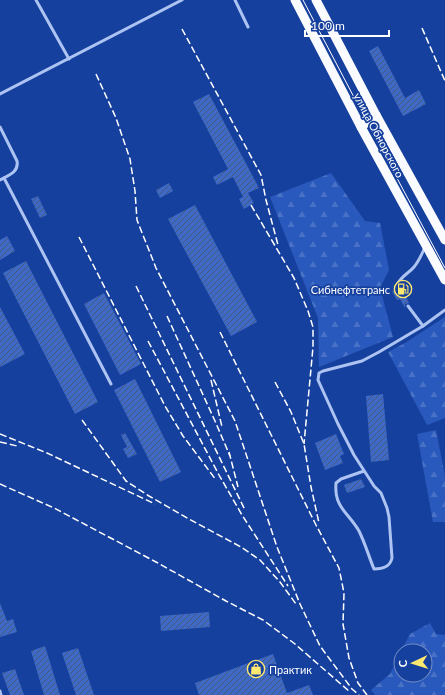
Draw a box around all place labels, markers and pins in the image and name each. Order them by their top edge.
fuel station icon: Сибнефтетранс [393,279,413,299]
place label: Сибнефтетранс [311,283,390,296]
shop icon: Практик [246,659,266,679]
place label: Практик [269,663,312,676]

